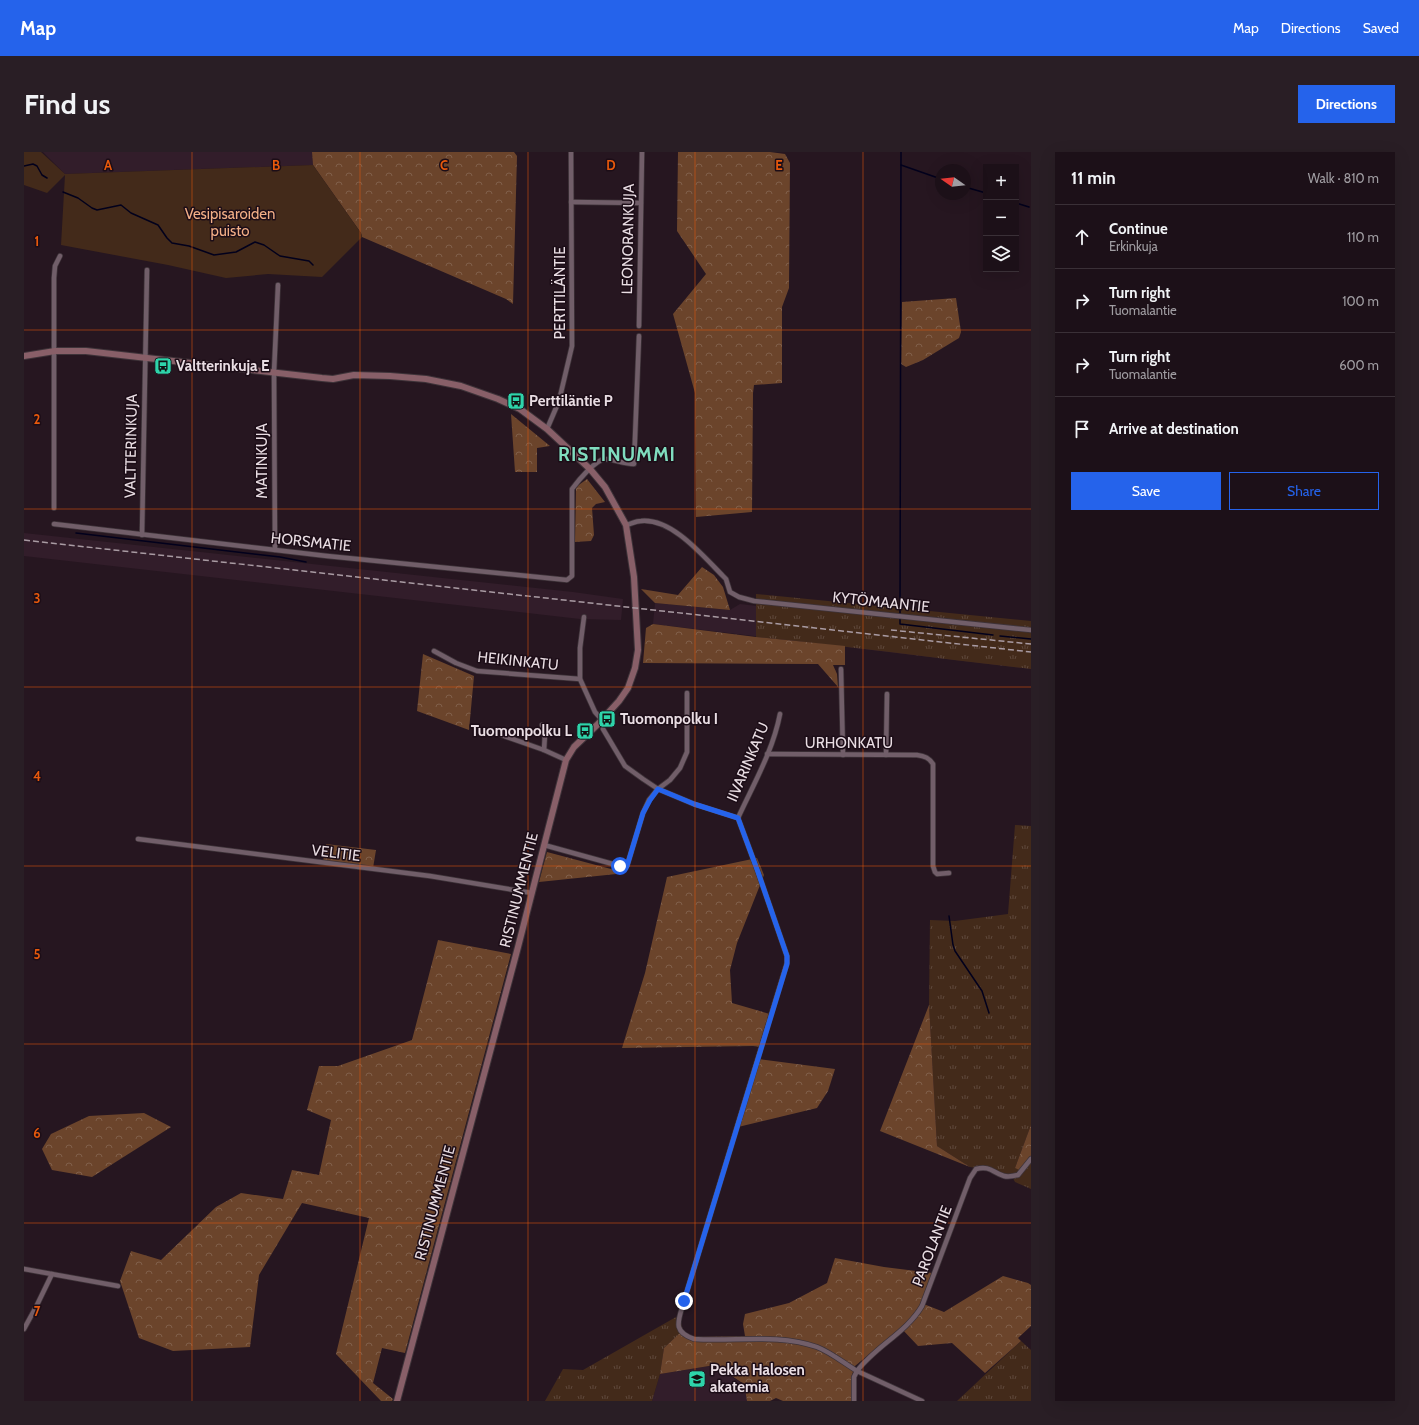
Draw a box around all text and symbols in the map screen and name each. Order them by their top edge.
text: Map [20,17,56,40]
text: Map [1233,19,1259,37]
text: Directions [1281,19,1341,37]
text: Saved [1363,19,1399,37]
button: Directions [1298,85,1395,123]
text: Find us [24,87,110,121]
text: A [104,157,113,173]
text: B [272,157,280,173]
text: C [440,157,448,173]
text: D [606,157,616,173]
text: E [775,157,783,173]
north arrow [935,164,971,200]
map controls [983,164,1019,272]
button: + [983,164,1019,200]
text: 11 min [1071,168,1116,188]
text: Walk · 810 m [1308,170,1379,186]
street label: LEONORANKUJA [618,183,638,294]
button: − [983,200,1019,236]
park label: Vesipisaroiden puisto [185,205,275,240]
text: Continue [1109,220,1168,238]
icon: ahead [1071,226,1093,248]
text: 110 m [1347,229,1379,245]
text: 1 [35,233,39,249]
button: layers [983,236,1019,272]
text: Erkinkuja [1109,238,1158,254]
street label: PERTTILÄNTIE [551,247,569,340]
text: Turn right [1109,284,1170,302]
icon: right [1071,290,1093,312]
text: 100 m [1342,293,1379,309]
text: Tuomalantie [1109,302,1177,318]
text: Turn right [1109,348,1170,366]
icon: right [1071,354,1093,376]
bus stop icon: Valtterinkuja E [153,356,173,376]
place label: Valtterinkuja E [176,357,270,375]
text: 600 m [1339,357,1379,373]
text: Tuomalantie [1109,366,1177,382]
bus stop icon: Perttiläntie P [506,391,526,411]
place label: Perttiläntie P [529,392,613,410]
street label: VALTTERINKUJA [121,393,141,498]
text: 2 [34,411,41,427]
icon: arrive [1071,418,1093,440]
text: Arrive at destination [1109,420,1239,438]
street label: MATINKUJA [253,423,271,499]
district label: RISTINUMMI [558,443,676,466]
button: Save [1071,472,1221,510]
button: Share [1229,472,1379,510]
street label: HORSMATIE [270,529,352,555]
street label: KYTÖMAANTIE [832,588,930,616]
text: 3 [33,590,41,606]
street label: HEIKINKATU [477,648,559,674]
bus stop icon: Tuomonpolku I [597,709,617,729]
place label: Tuomonpolku I [620,710,718,728]
street label: IIVARINKATU [723,720,773,804]
bus stop icon: Tuomonpolku L [575,721,595,741]
place label: Tuomonpolku L [471,722,572,740]
street label: URHONKATU [805,734,893,752]
text: 4 [33,768,41,784]
street label: RISTINUMMENTIE [496,831,542,949]
street label: VELITIE [311,841,361,865]
route start [611,857,629,875]
text: 5 [34,946,41,962]
text: 6 [33,1125,41,1141]
street label: RISTINUMMENTIE [411,1144,459,1262]
street label: PAROLANTIE [908,1203,956,1289]
route end [675,1292,693,1310]
text: 7 [34,1303,41,1319]
place label: Pekka Halosen akatemia [710,1361,805,1396]
school or university icon: Pekka Halosen akatemia [687,1369,707,1389]

